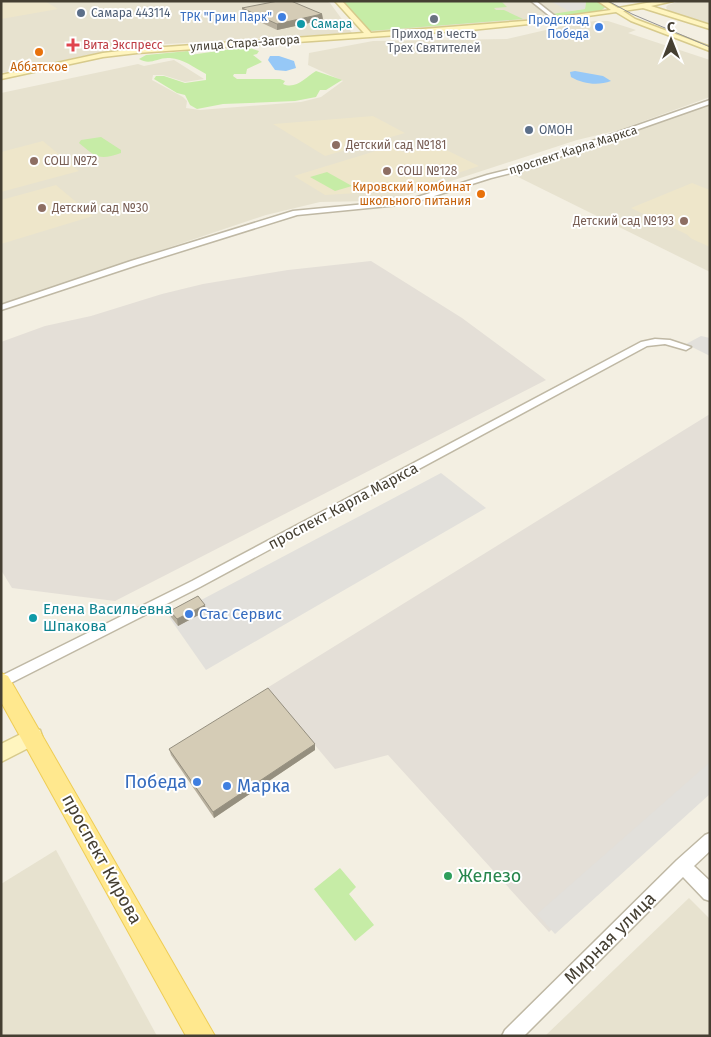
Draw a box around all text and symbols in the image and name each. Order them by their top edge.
place label: Самара 443114 [91,6,171,20]
marker: Самара 443114 [75,7,87,19]
place label: ТРК "Грин Парк" [180,10,272,24]
marker: ТРК "Грин Парк" [276,11,288,23]
marker: Приход в честь Трех Святителей [428,13,440,25]
place label: Продсклад Победа [528,13,589,41]
north arrow [646,15,696,65]
place label: Самара [311,17,352,31]
marker: Самара [295,18,307,30]
text: С [667,19,675,36]
marker: Продсклад Победа [593,21,605,33]
place label: Приход в честь Трех Святителей [387,27,481,55]
street label: улица Стара-Загора [190,32,300,54]
place label: Вита Экспресс [83,38,163,52]
marker: Вита Экспресс [67,39,79,51]
marker: Аббатское [33,46,45,58]
place label: Аббатское [10,60,68,74]
street label: проспект Карла Маркса [507,123,639,177]
place label: ОМОН [539,123,573,137]
marker: ОМОН [523,124,535,136]
place label: Детский сад №181 [345,138,446,152]
marker: Детский сад №181 [330,139,342,151]
place label: СОШ №72 [44,154,98,168]
marker: СОШ №72 [28,155,40,167]
place label: СОШ №128 [397,164,458,178]
marker: СОШ №128 [381,165,393,177]
place label: Кировский комбинат школьного питания [352,180,472,208]
marker: Кировский комбинат школьного питания [475,188,487,200]
place label: Детский сад №30 [51,201,149,215]
marker: Детский сад №30 [36,202,48,214]
place label: Детский сад №193 [572,214,674,228]
marker: Детский сад №193 [678,215,690,227]
street label: проспект Карла Маркса [265,459,421,553]
place label: Елена Васильевна Шпакова [43,600,172,635]
place label: Стас Сервис [199,605,282,623]
marker: Стас Сервис [183,608,195,620]
marker: Елена Васильевна Шпакова [27,612,39,624]
place label: Победа [124,771,187,793]
place label: Марка [237,775,290,797]
marker: Победа [191,776,203,788]
marker: Марка [221,780,233,792]
street label: проспект Кирова [57,790,147,928]
place label: Железо [458,865,521,887]
marker: Железо [442,870,454,882]
street label: Мирная улица [560,888,660,988]

